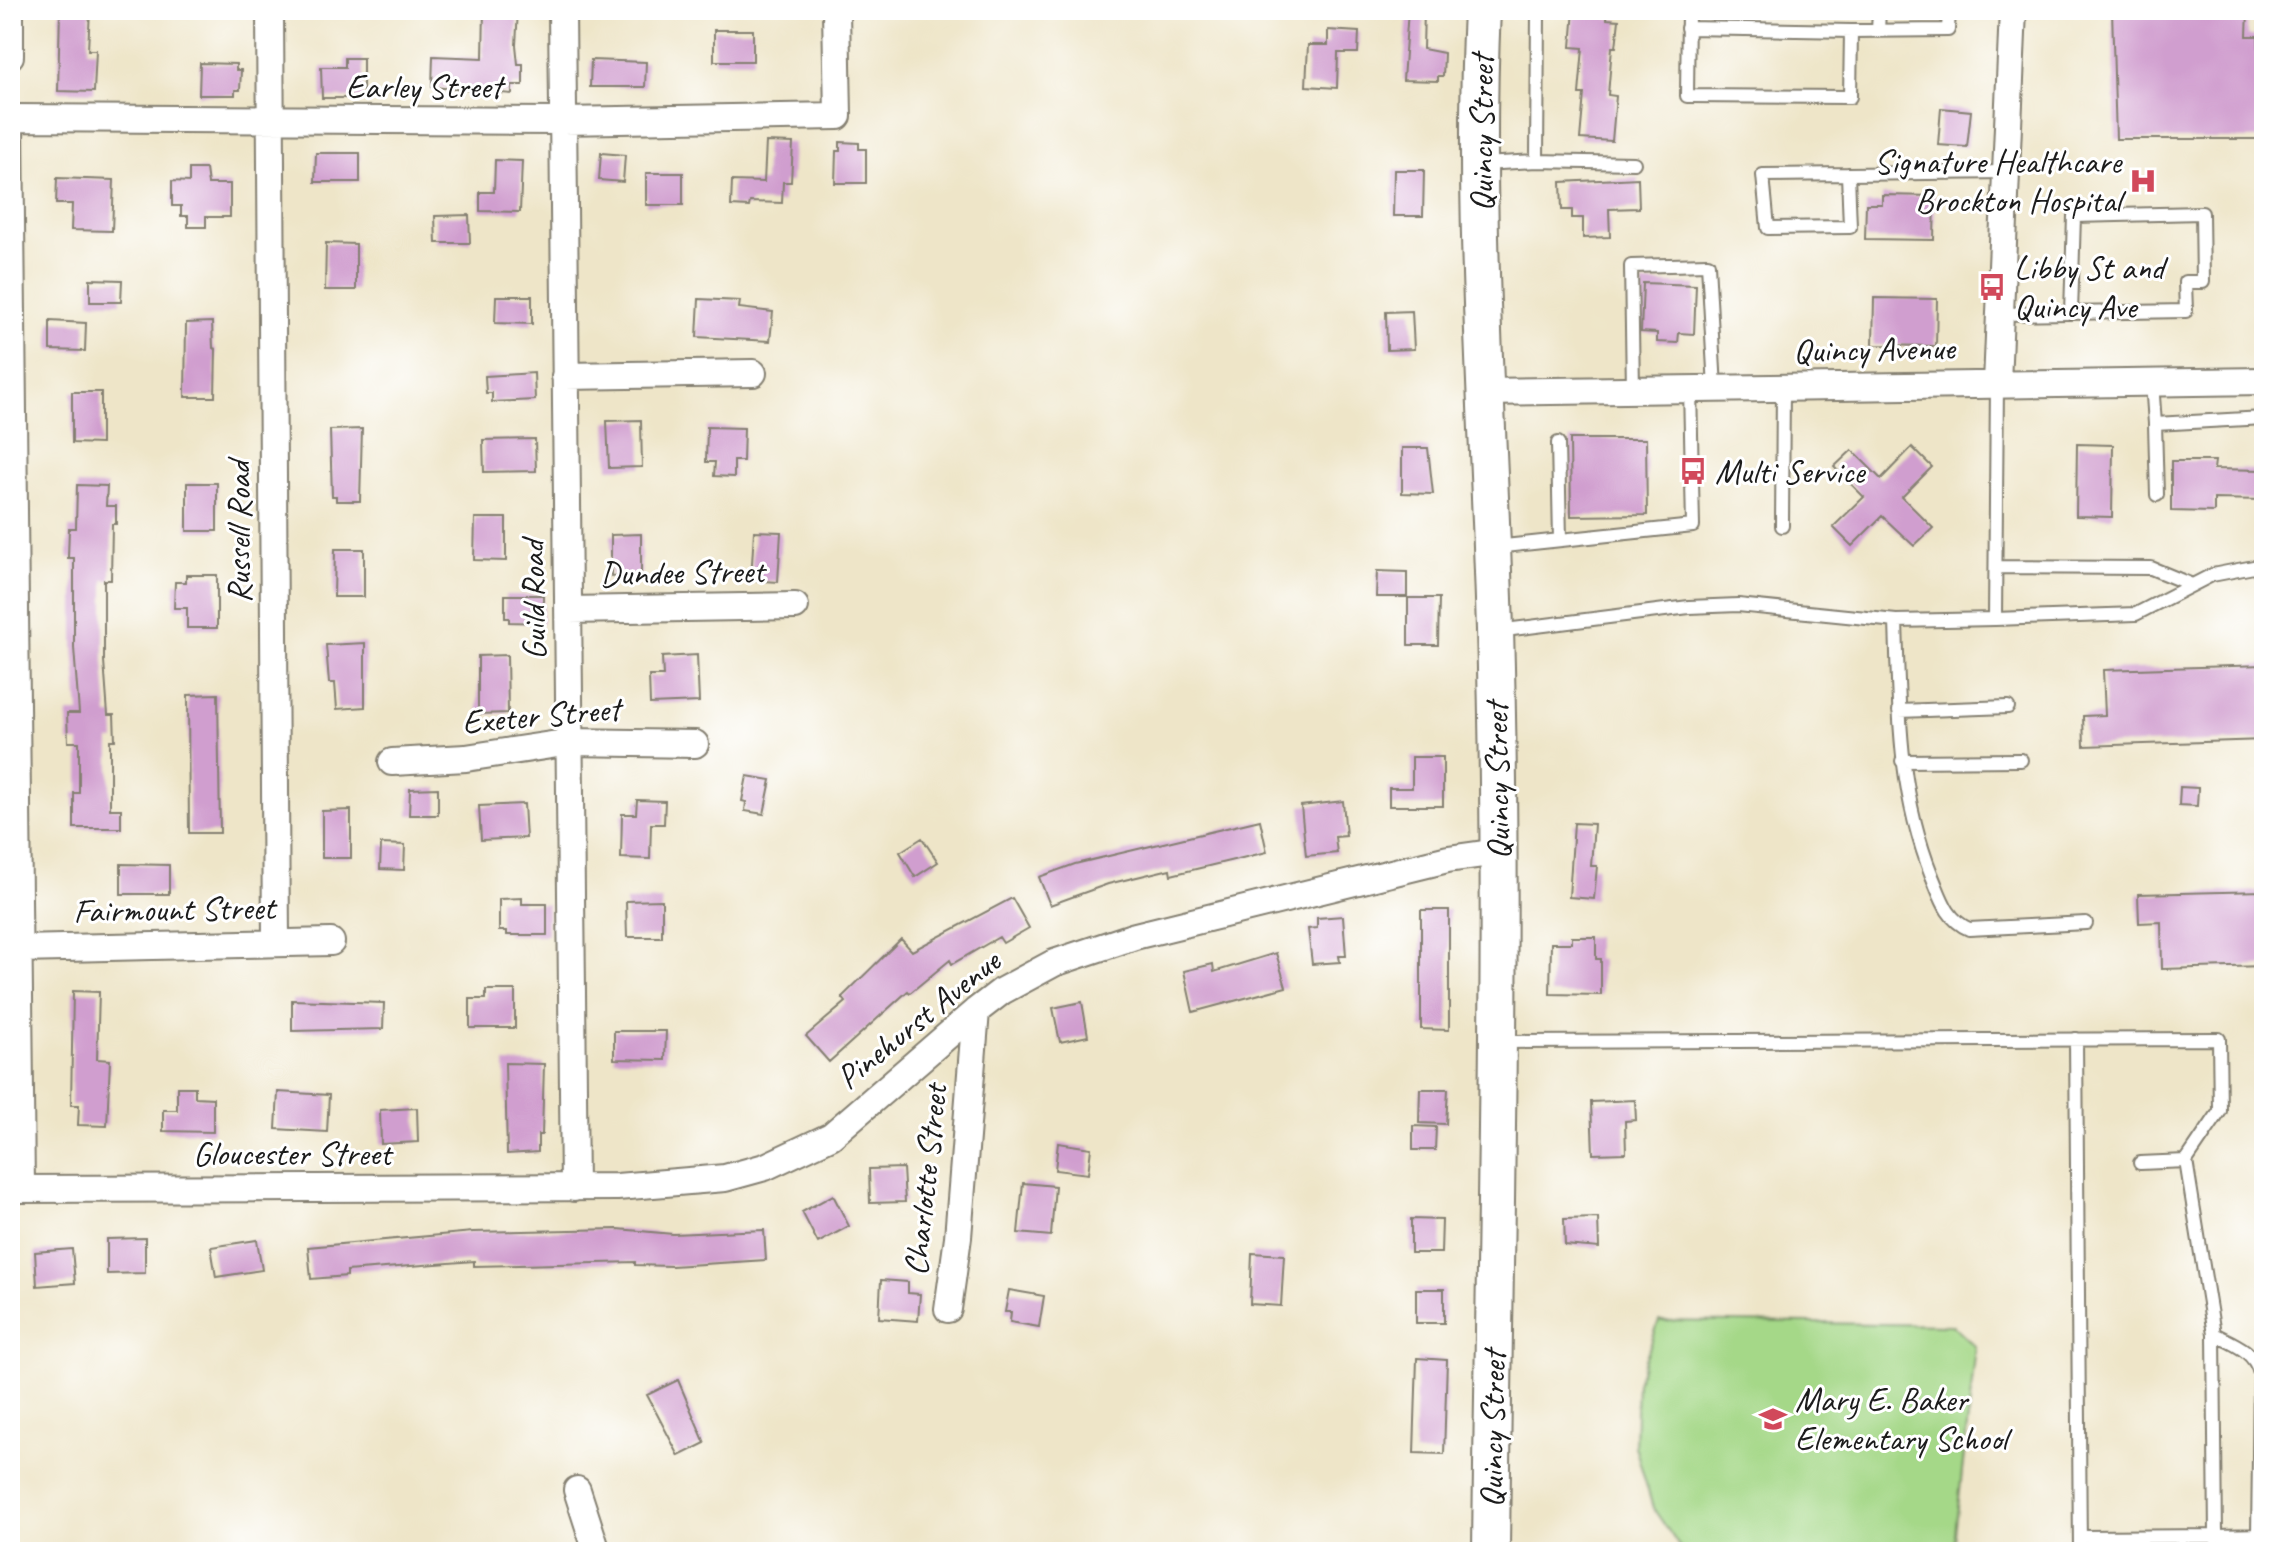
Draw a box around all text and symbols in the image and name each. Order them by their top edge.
street label: Quincy Street [1460,50,1503,212]
street label: Earley Street [346,65,507,108]
place label: Signature Healthcare Brockton Hospital [1874,140,2127,222]
hospital icon: Signature Healthcare Brockton Hospital [2128,166,2158,196]
place label: Libby St and Quincy Ave [2014,246,2169,328]
bus stop icon: Libby St and Quincy Ave [1977,272,2007,302]
street label: Quincy Avenue [1793,326,1957,372]
place label: Multi Service [1715,450,1866,493]
street label: Russell Road [217,455,260,603]
bus stop icon: Multi Service [1678,456,1708,486]
street label: Guild Road [510,535,556,660]
street label: Dundee Street [599,549,768,595]
street label: Exeter Street [460,686,626,743]
street label: Quincy Street [1474,697,1520,860]
street label: Fairmount Street [73,886,279,932]
street label: Pinehurst Avenue [827,939,1010,1098]
street label: Charlotte Street [894,1079,957,1278]
street label: Gloucester Street [193,1132,395,1175]
street label: Quincy Street [1469,1345,1515,1508]
place label: Mary E. Baker Elementary School [1795,1378,2014,1460]
school or university icon: Mary E. Baker Elementary School [1758,1404,1788,1434]

